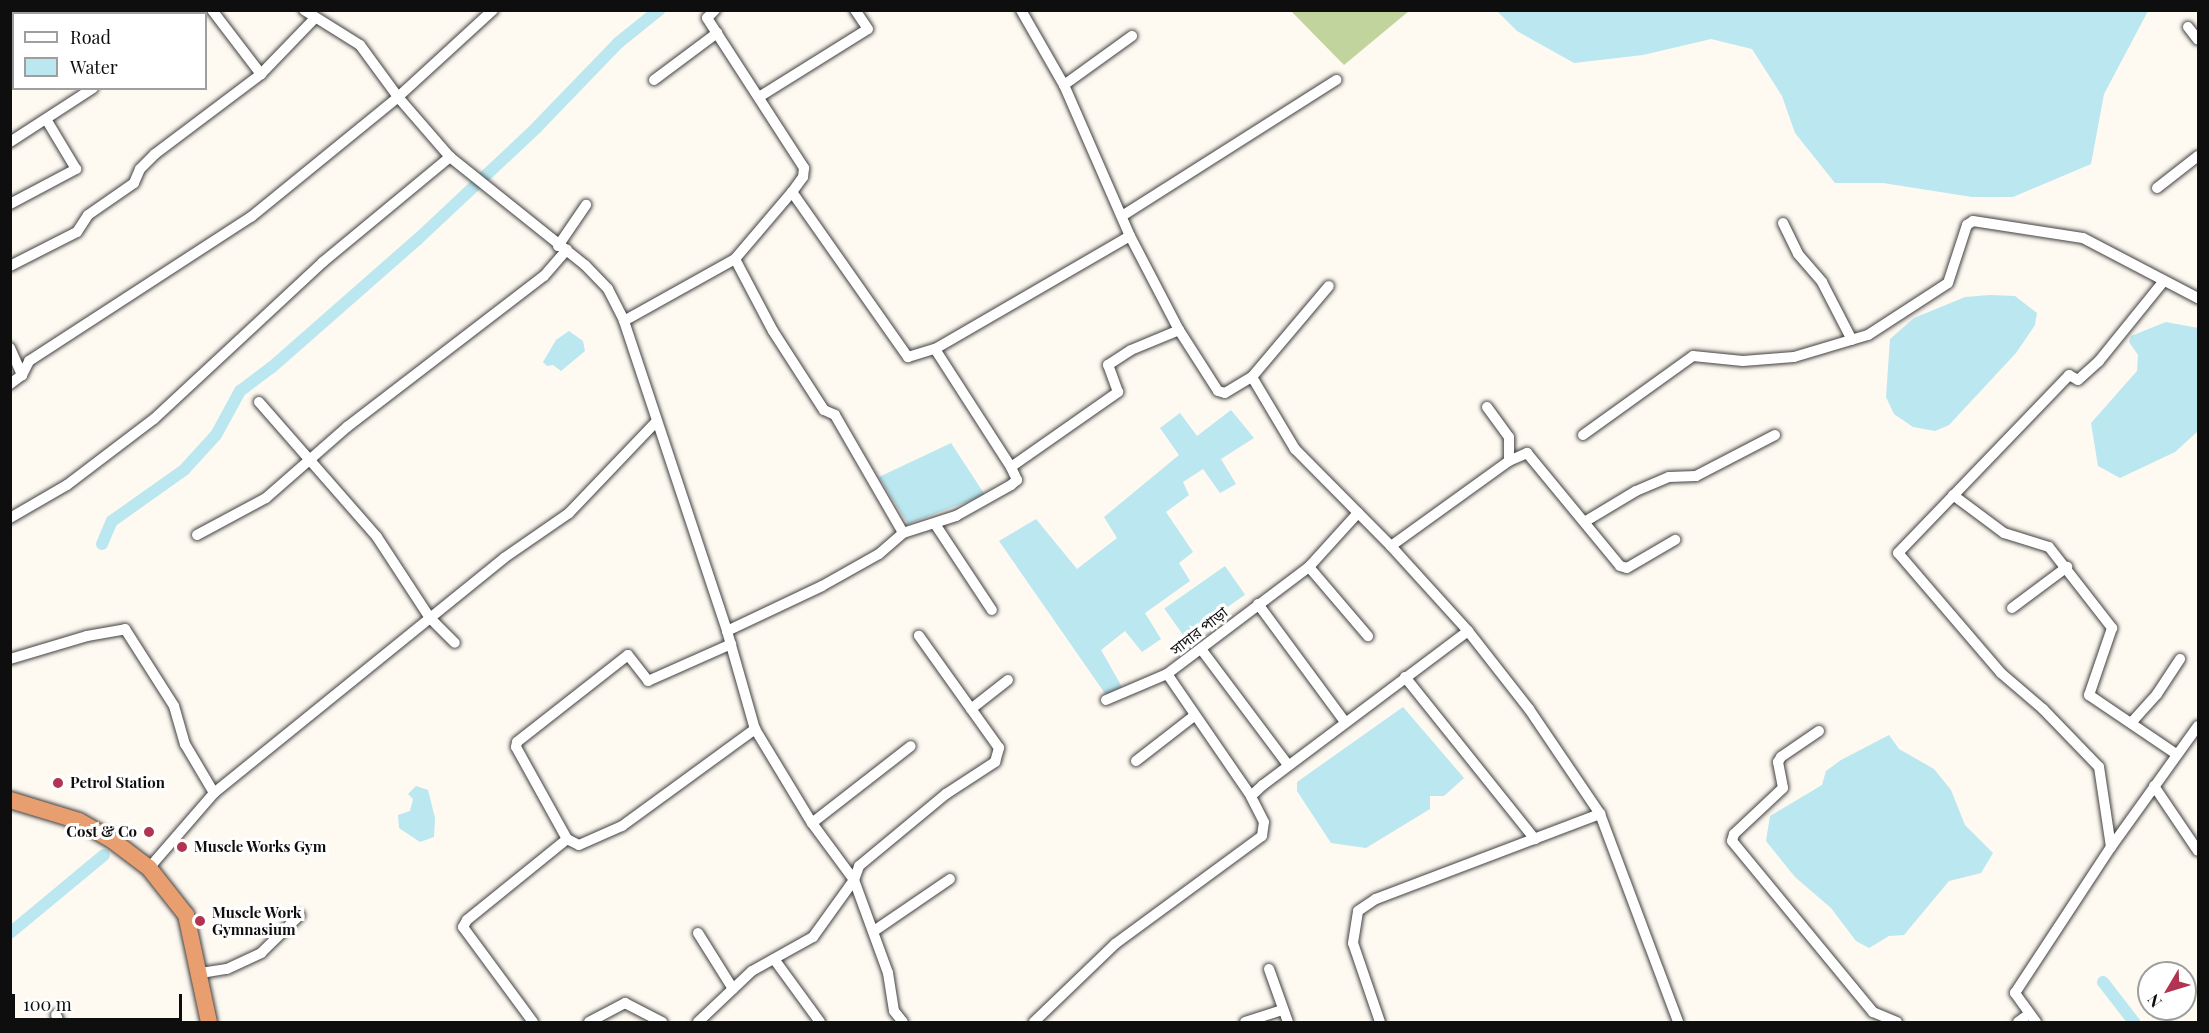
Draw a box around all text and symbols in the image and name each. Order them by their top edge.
legend [12,12,207,90]
text: Road [70,25,111,49]
text: Water [70,55,118,79]
street label: সাদার পাড়া [1167,603,1231,659]
place label: Petrol Station [70,774,165,792]
marker: Petrol Station [51,776,65,790]
place label: Cost & Co [66,823,137,841]
marker: Cost & Co [142,825,156,839]
place label: Muscle Works Gym [194,838,327,856]
marker: Muscle Works Gym [175,840,189,854]
place label: Muscle Work Gymnasium [212,903,302,938]
marker: Muscle Work Gymnasium [193,914,207,928]
north arrow [2137,961,2197,1021]
scale bar [15,982,184,1020]
text: N [2142,990,2166,1012]
text: 100 m [23,992,72,1016]

